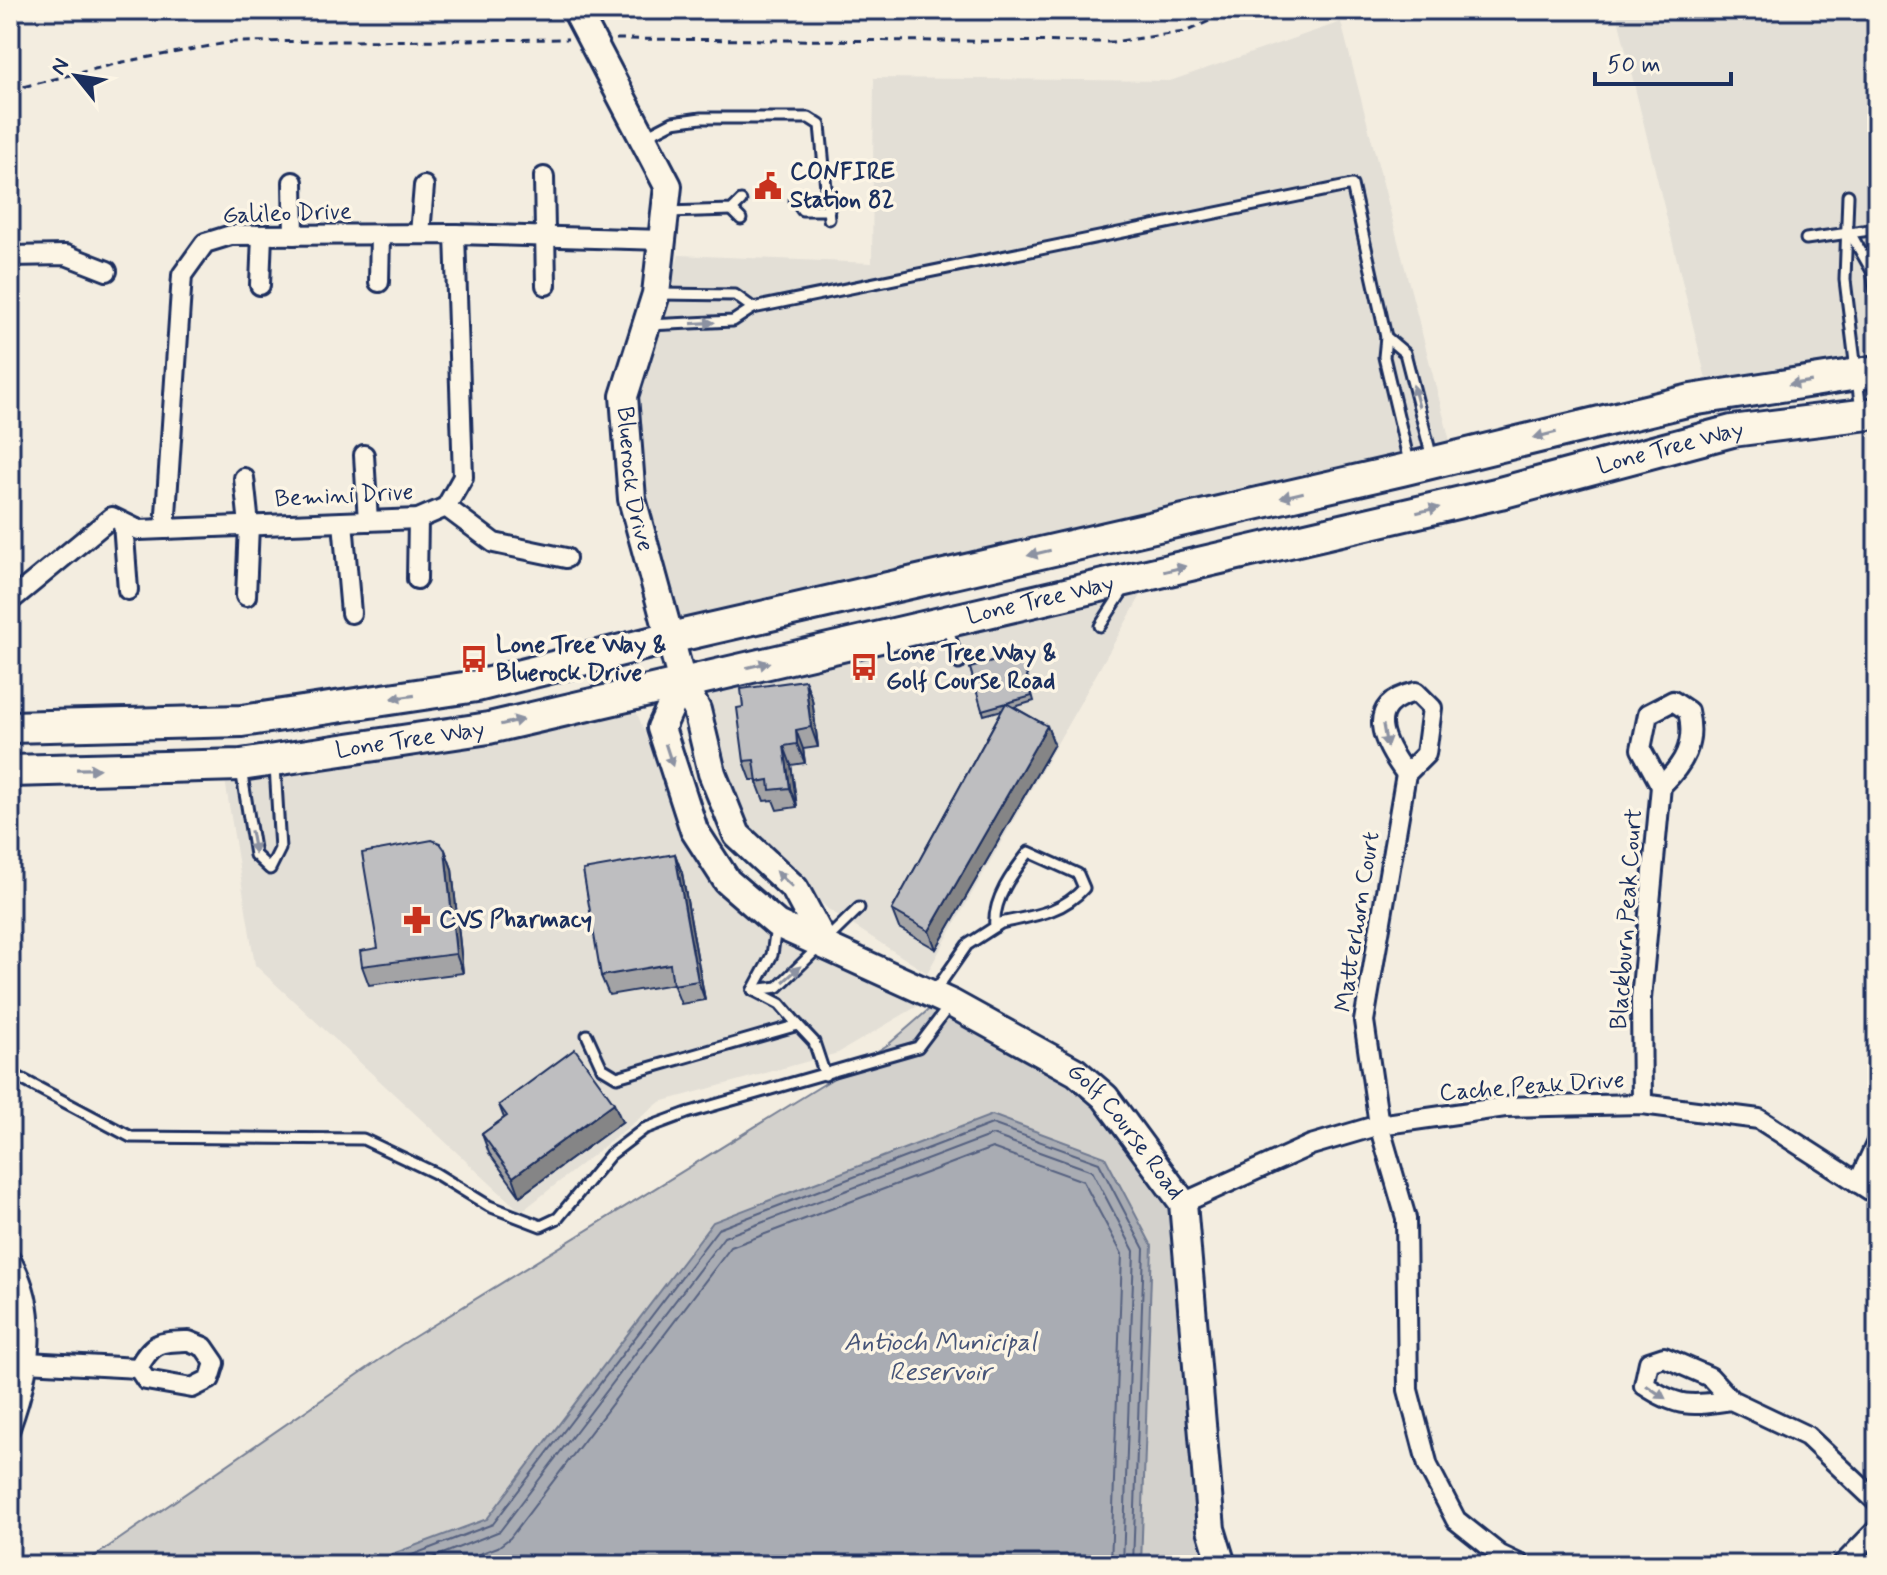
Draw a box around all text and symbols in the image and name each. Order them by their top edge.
north arrow [36,36,116,116]
scale bar [1595,36,1731,86]
text: 50 m [1607,50,1661,81]
text: N [45,54,76,80]
place label: CONFIRE Station 82 [790,157,895,216]
public building icon: CONFIRE Station 82 [753,171,783,201]
street label: Galileo Drive [222,196,352,232]
one-way arrow [691,316,716,329]
one-way arrow [1787,377,1812,390]
one-way arrow [1409,384,1422,408]
street label: Bluerock Drive [609,405,661,555]
street label: Lone Tree Way [1594,414,1745,482]
one-way arrow [1533,430,1558,442]
street label: Bemini Drive [274,477,414,515]
one-way arrow [1280,489,1305,502]
one-way arrow [1416,503,1441,516]
one-way arrow [1026,547,1051,560]
one-way arrow [1162,562,1187,574]
street label: Lone Tree Way [964,568,1117,632]
place label: Lone Tree Way & Bluerock Drive [496,630,667,689]
place label: Lone Tree Way & Golf Course Road [886,638,1057,697]
bus stop icon: Lone Tree Way & Bluerock Drive [459,644,489,674]
bus stop icon: Lone Tree Way & Golf Course Road [849,652,879,682]
one-way arrow [745,658,770,671]
one-way arrow [390,691,415,704]
street label: Lone Tree Way [333,713,487,766]
one-way arrow [500,716,525,728]
one-way arrow [1379,723,1392,748]
one-way arrow [664,743,676,767]
one-way arrow [76,763,101,776]
street label: Blackburn Peak Court [1604,807,1650,1031]
street label: Matterhorn Court [1328,829,1388,1014]
one-way arrow [248,830,260,855]
one-way arrow [775,871,794,889]
pharmacy icon: CVS Pharmacy [402,905,432,935]
place label: CVS Pharmacy [439,905,592,936]
one-way arrow [782,966,801,984]
street label: Golf Course Road [1061,1056,1191,1206]
street label: Cache Peak Drive [1438,1065,1626,1109]
water label: Antioch Municipal Reservoir [844,1326,1039,1390]
one-way arrow [1645,1385,1666,1400]

